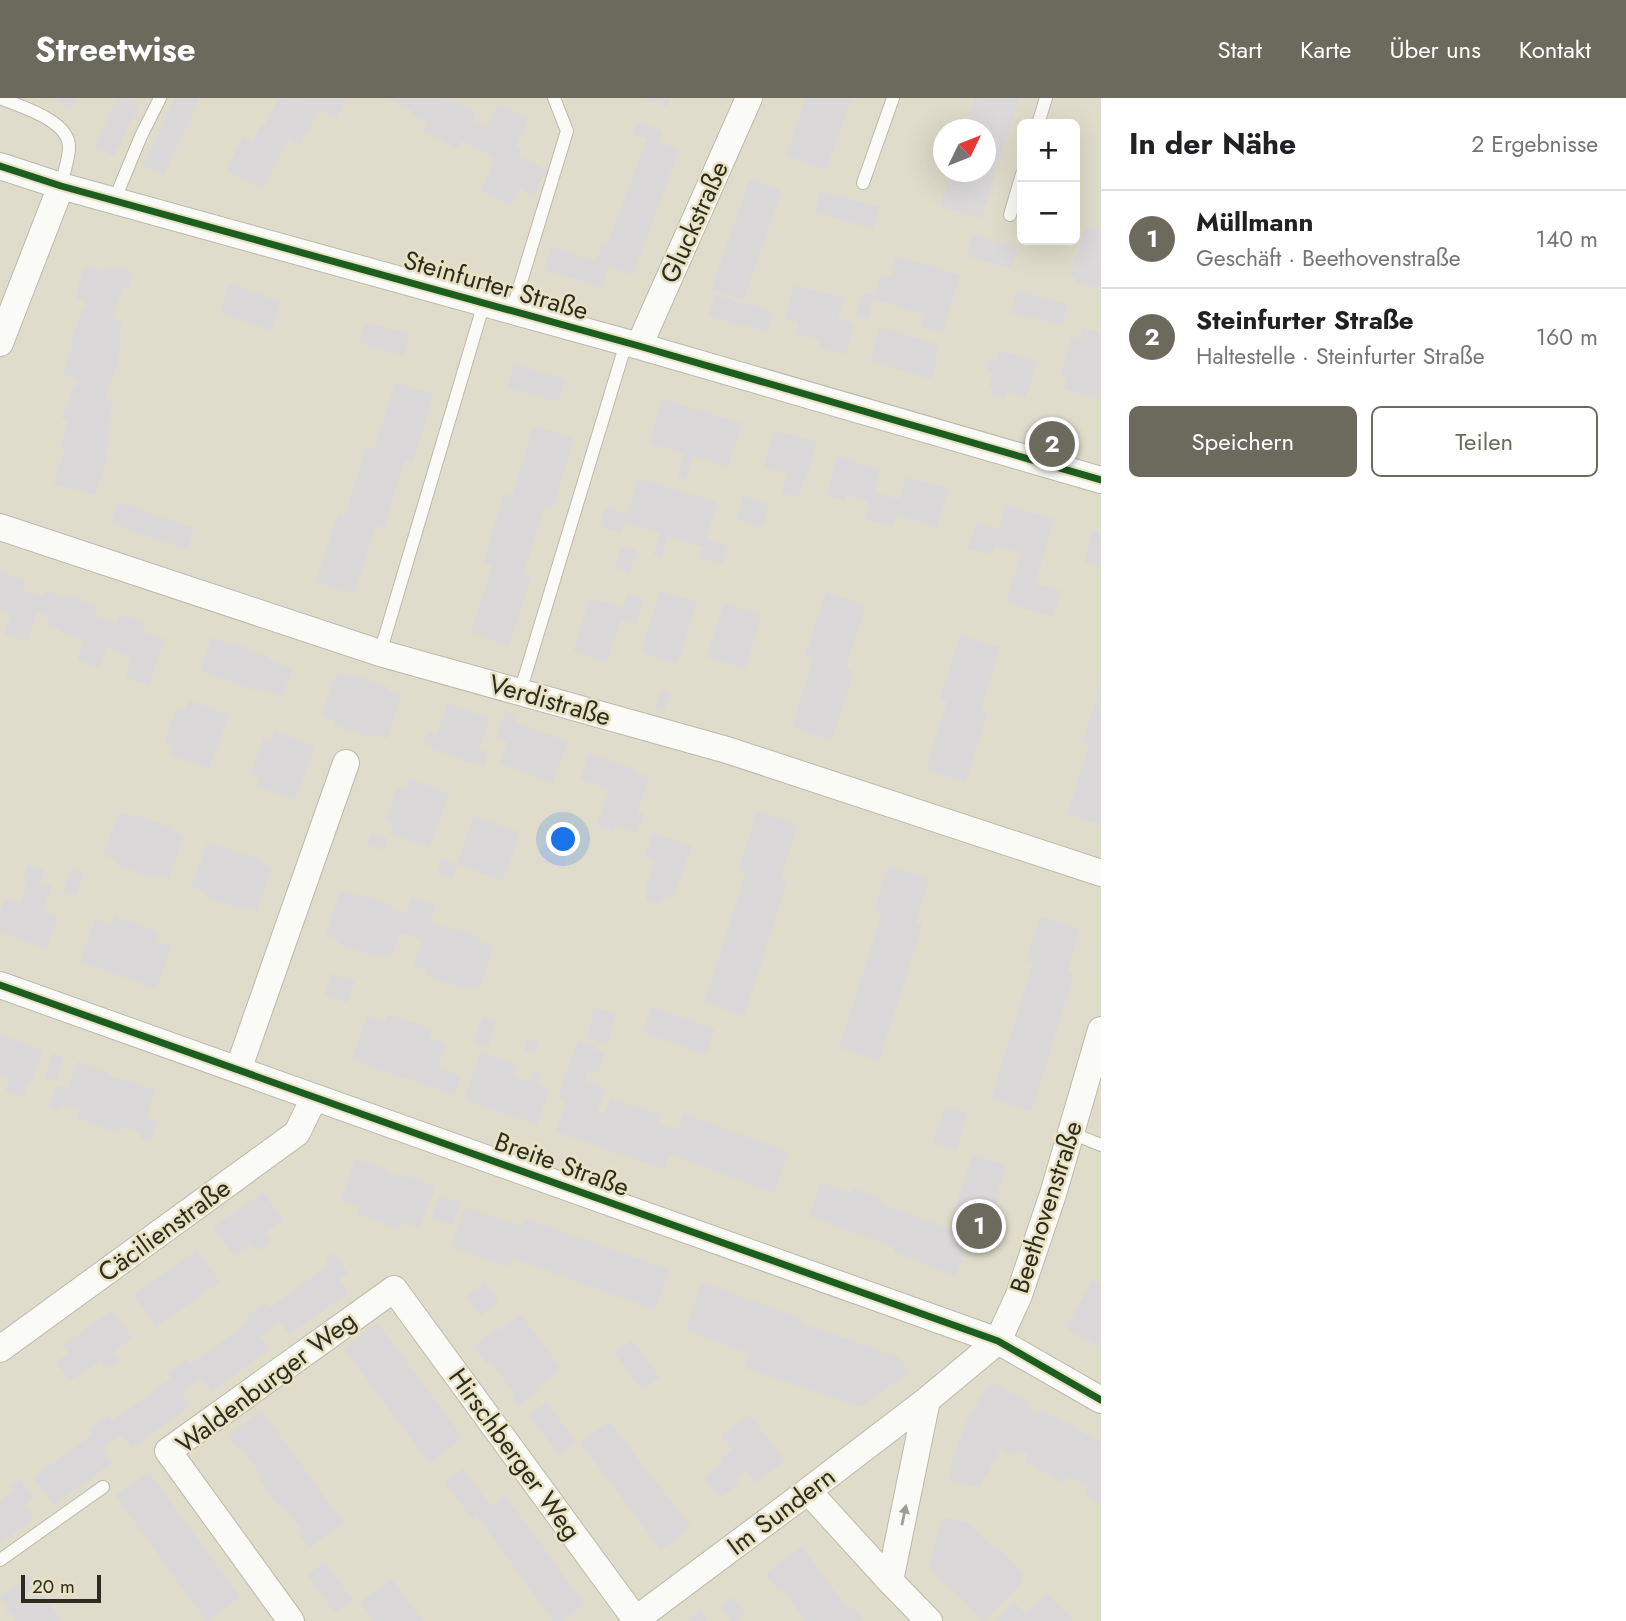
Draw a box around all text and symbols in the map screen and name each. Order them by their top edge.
text: Streetwise [35,26,196,73]
text: Start [1218,32,1262,67]
text: Karte [1300,32,1351,67]
text: Über uns [1389,32,1481,67]
text: Kontakt [1519,32,1591,67]
north arrow [933,119,996,182]
map controls [1017,119,1080,245]
button: + [1017,119,1080,182]
text: In der Nähe [1129,122,1296,165]
text: 2 Ergebnisse [1471,127,1598,161]
street label: Gluckstraße [650,155,738,289]
button: − [1017,182,1080,245]
text: Müllmann [1196,203,1313,241]
text: 1 [1146,222,1158,256]
text: 140 m [1536,222,1598,256]
street label: Steinfurter Straße [399,240,593,330]
text: Geschäft · Beethovenstraße [1196,241,1461,275]
text: Steinfurter Straße [1196,301,1414,339]
text: 2 [1144,320,1160,354]
text: 160 m [1536,320,1598,354]
text: Haltestelle · Steinfurter Straße [1196,339,1485,373]
button: Speichern [1129,406,1357,477]
button: Teilen [1371,406,1598,477]
pin: 2 [1029,418,1075,470]
street label: Verdistraße [485,664,615,736]
your location [546,822,580,856]
street label: Beethovenstraße [1000,1116,1092,1298]
street label: Breite Straße [489,1122,635,1206]
street label: Cäcilienstraße [90,1169,238,1291]
pin: 1 [956,1200,1002,1252]
street label: Waldenburger Weg [168,1301,364,1463]
street label: Hirschberger Weg [440,1360,590,1548]
street label: Im Sundern [719,1458,843,1564]
one-way arrow [899,1504,910,1526]
scale bar [21,1572,102,1604]
text: 20 m [32,1573,75,1600]

